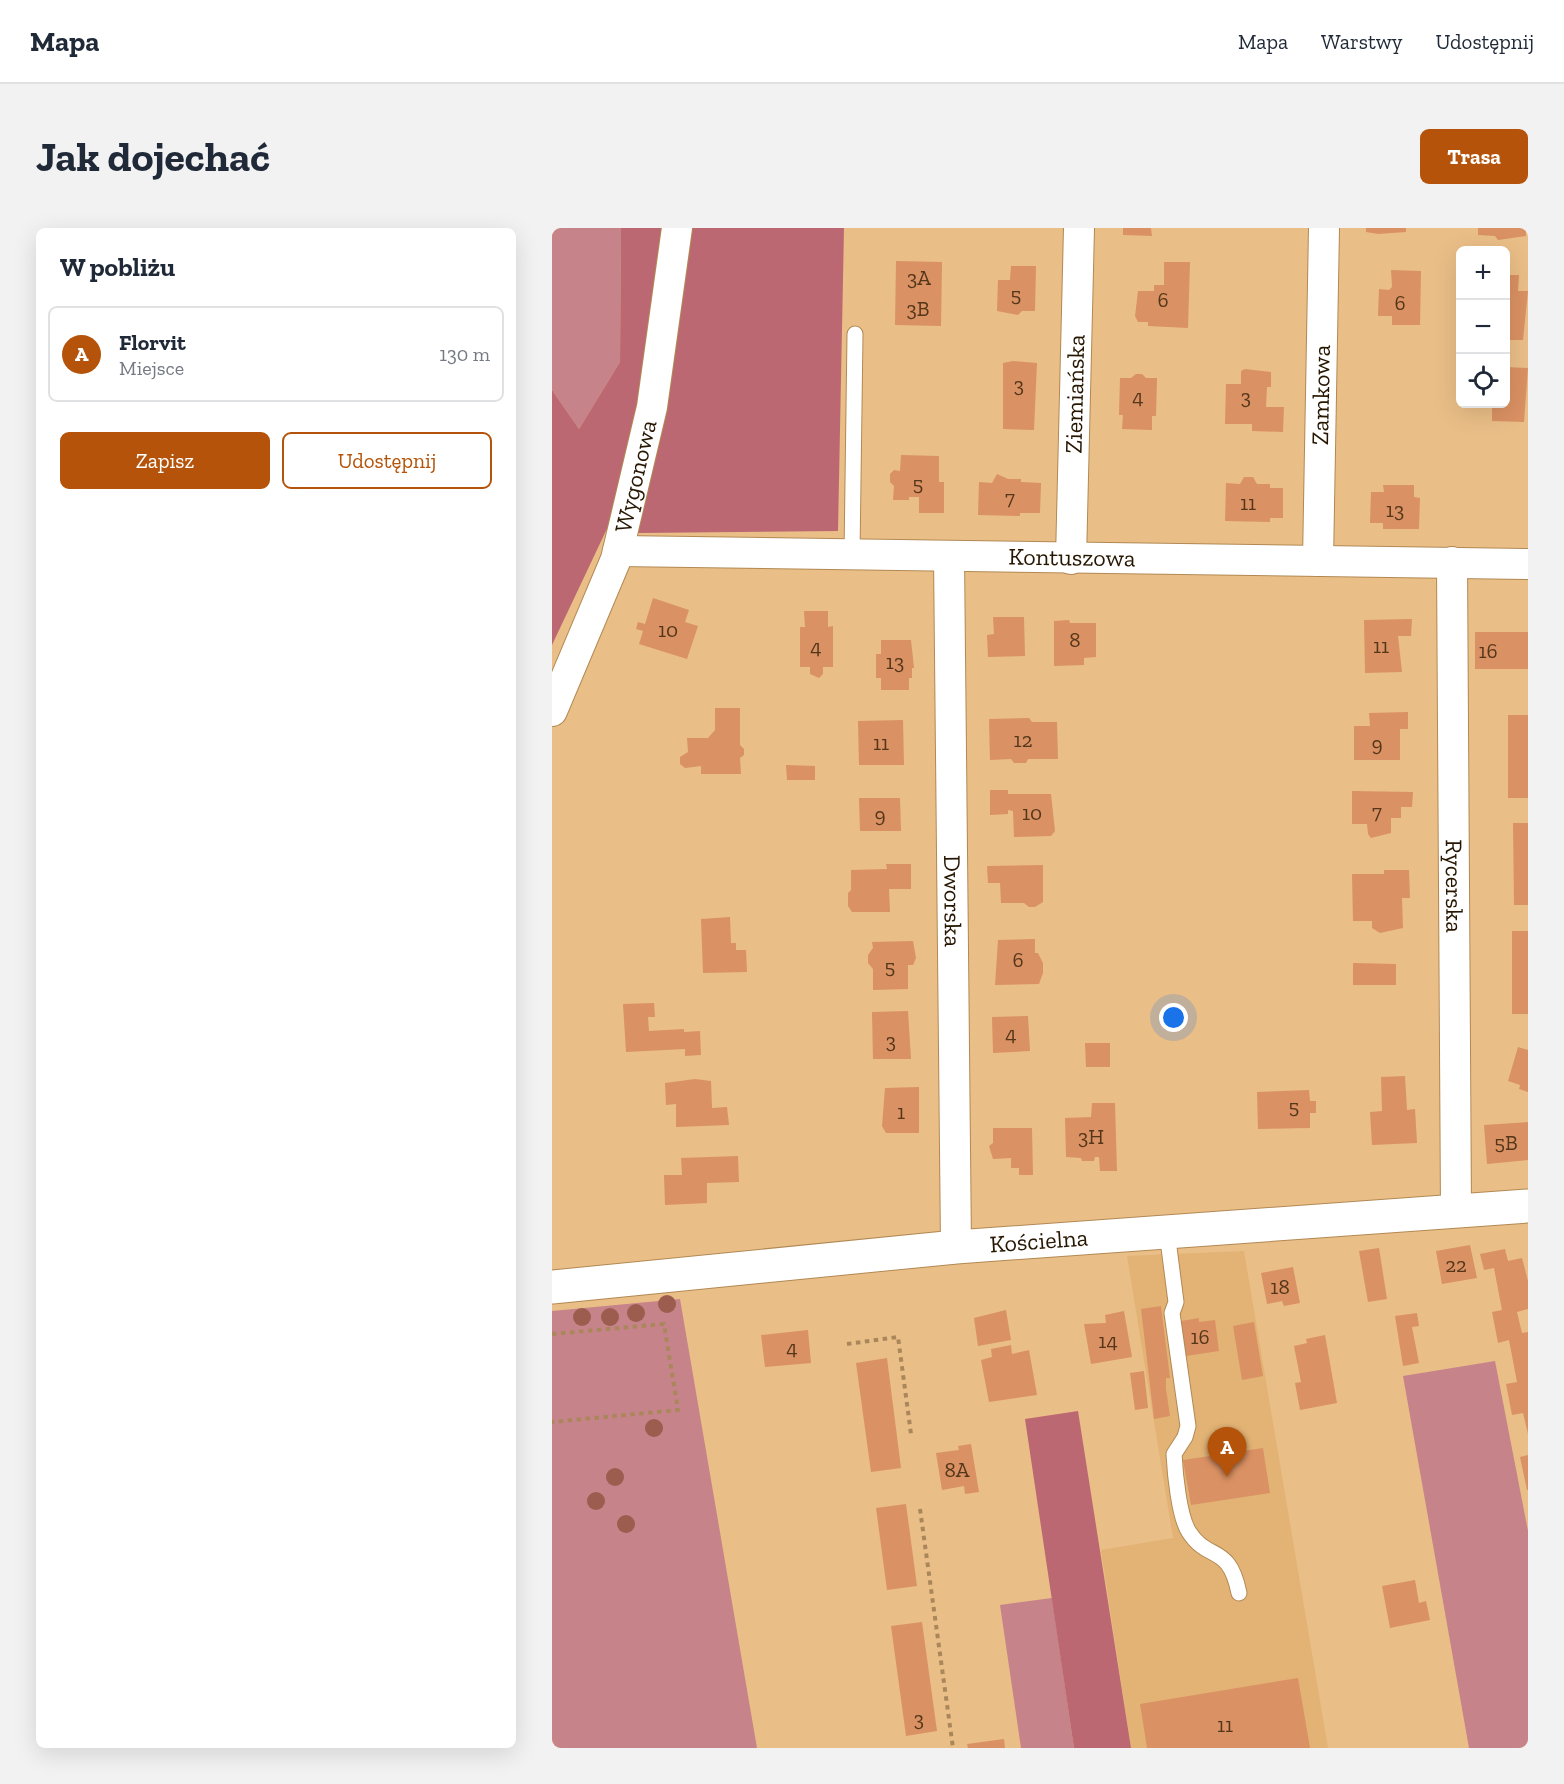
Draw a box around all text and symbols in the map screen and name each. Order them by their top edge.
text: Mapa [30,25,99,58]
text: Mapa [1238,29,1288,54]
text: Warstwy [1321,29,1403,54]
text: Udostępnij [1436,29,1534,54]
button: Trasa [1420,129,1528,184]
text: Jak dojechać [36,131,270,182]
map controls [1456,246,1510,408]
button: + [1456,246,1510,300]
text: W pobliżu [60,251,175,283]
house number: 3A [907,265,931,290]
house number: 5 [1011,282,1021,307]
house number: 6 [1157,287,1169,312]
house number: 6 [1394,290,1406,315]
house number: 3B [907,296,929,321]
button: − [1456,300,1510,354]
text: Florvit [119,329,186,356]
street label: Ziemiańska [1059,334,1090,454]
text: A [75,342,88,366]
text: 130 m [439,342,490,366]
street label: Zamkowa [1305,344,1336,445]
button: locate [1456,354,1510,408]
text: Miejsce [119,356,184,380]
house number: 3 [1014,372,1024,397]
house number: 4 [1132,384,1144,409]
house number: 3 [1241,384,1251,409]
street label: Wygonowa [608,416,663,535]
button: Zapisz [60,432,270,489]
button: Udostępnij [282,432,492,489]
house number: 5 [913,471,923,496]
house number: 7 [1005,485,1015,510]
house number: 11 [1240,490,1256,515]
house number: 13 [1386,497,1404,522]
street label: Kontuszowa [1008,542,1136,572]
house number: 10 [658,617,678,642]
house number: 8 [1069,627,1081,652]
house number: 11 [1373,633,1389,658]
house number: 4 [810,634,822,659]
house number: 16 [1478,638,1498,663]
house number: 13 [886,649,904,674]
house number: 12 [1014,727,1032,752]
house number: 11 [873,730,889,755]
house number: 9 [1371,731,1383,756]
house number: 7 [1372,799,1382,824]
house number: 10 [1022,800,1042,825]
house number: 9 [874,802,886,827]
street label: Rycerska [1440,839,1469,933]
street label: Dworska [938,855,968,948]
house number: 6 [1012,947,1024,972]
house number: 5 [885,954,895,979]
your location [1159,1003,1188,1032]
house number: 4 [1005,1021,1017,1046]
house number: 3 [886,1028,896,1053]
house number: 5 [1289,1094,1299,1119]
house number: 1 [897,1099,905,1124]
house number: 3H [1078,1124,1104,1149]
house number: 5B [1494,1130,1518,1155]
street label: Kościelna [989,1223,1089,1259]
house number: 22 [1445,1252,1467,1277]
house number: 18 [1270,1274,1290,1299]
house number: 16 [1190,1324,1210,1349]
house number: 14 [1098,1328,1118,1353]
house number: 4 [786,1335,798,1360]
pin: A [1208,1428,1246,1477]
house number: 8A [945,1457,970,1482]
house number: 3 [914,1706,924,1731]
house number: 11 [1217,1712,1233,1737]

